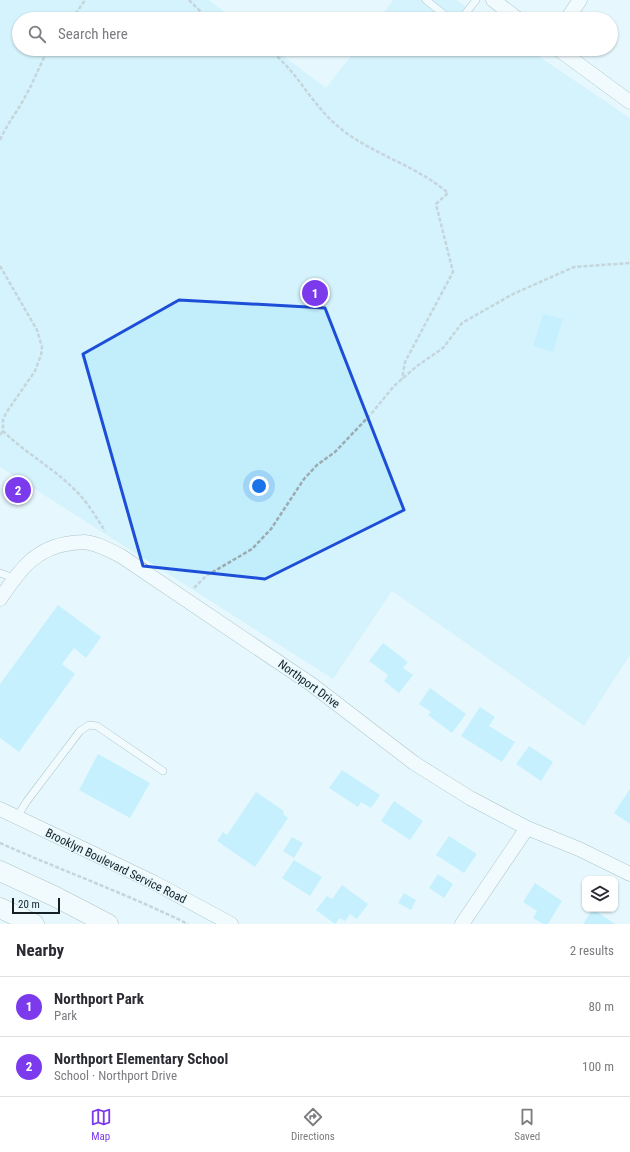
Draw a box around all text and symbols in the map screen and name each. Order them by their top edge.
search box [12,12,618,56]
icon: search [26,23,48,45]
text: Search here [58,25,128,43]
pin: 1 [302,278,328,308]
pin: 2 [5,475,31,505]
your location [249,476,269,496]
street label: Northport Drive [275,657,343,711]
street label: Brooklyn Boulevard Service Road [43,826,189,906]
map controls [582,876,618,912]
button: layers [582,876,618,912]
scale bar [12,896,60,915]
text: 20 m [18,898,40,911]
text: Nearby [16,940,64,960]
text: 2 results [570,943,614,958]
text: Northport Park [54,990,144,1008]
text: 1 [26,999,32,1014]
text: 80 m [588,999,614,1014]
text: Park [54,1008,77,1023]
text: Northport Elementary School [54,1050,228,1068]
text: 2 [26,1059,32,1074]
text: 100 m [582,1059,614,1074]
text: School · Northport Drive [54,1068,177,1083]
tab: Map [90,1106,112,1143]
tab: Directions [291,1106,335,1143]
tab: Saved [514,1106,540,1143]

